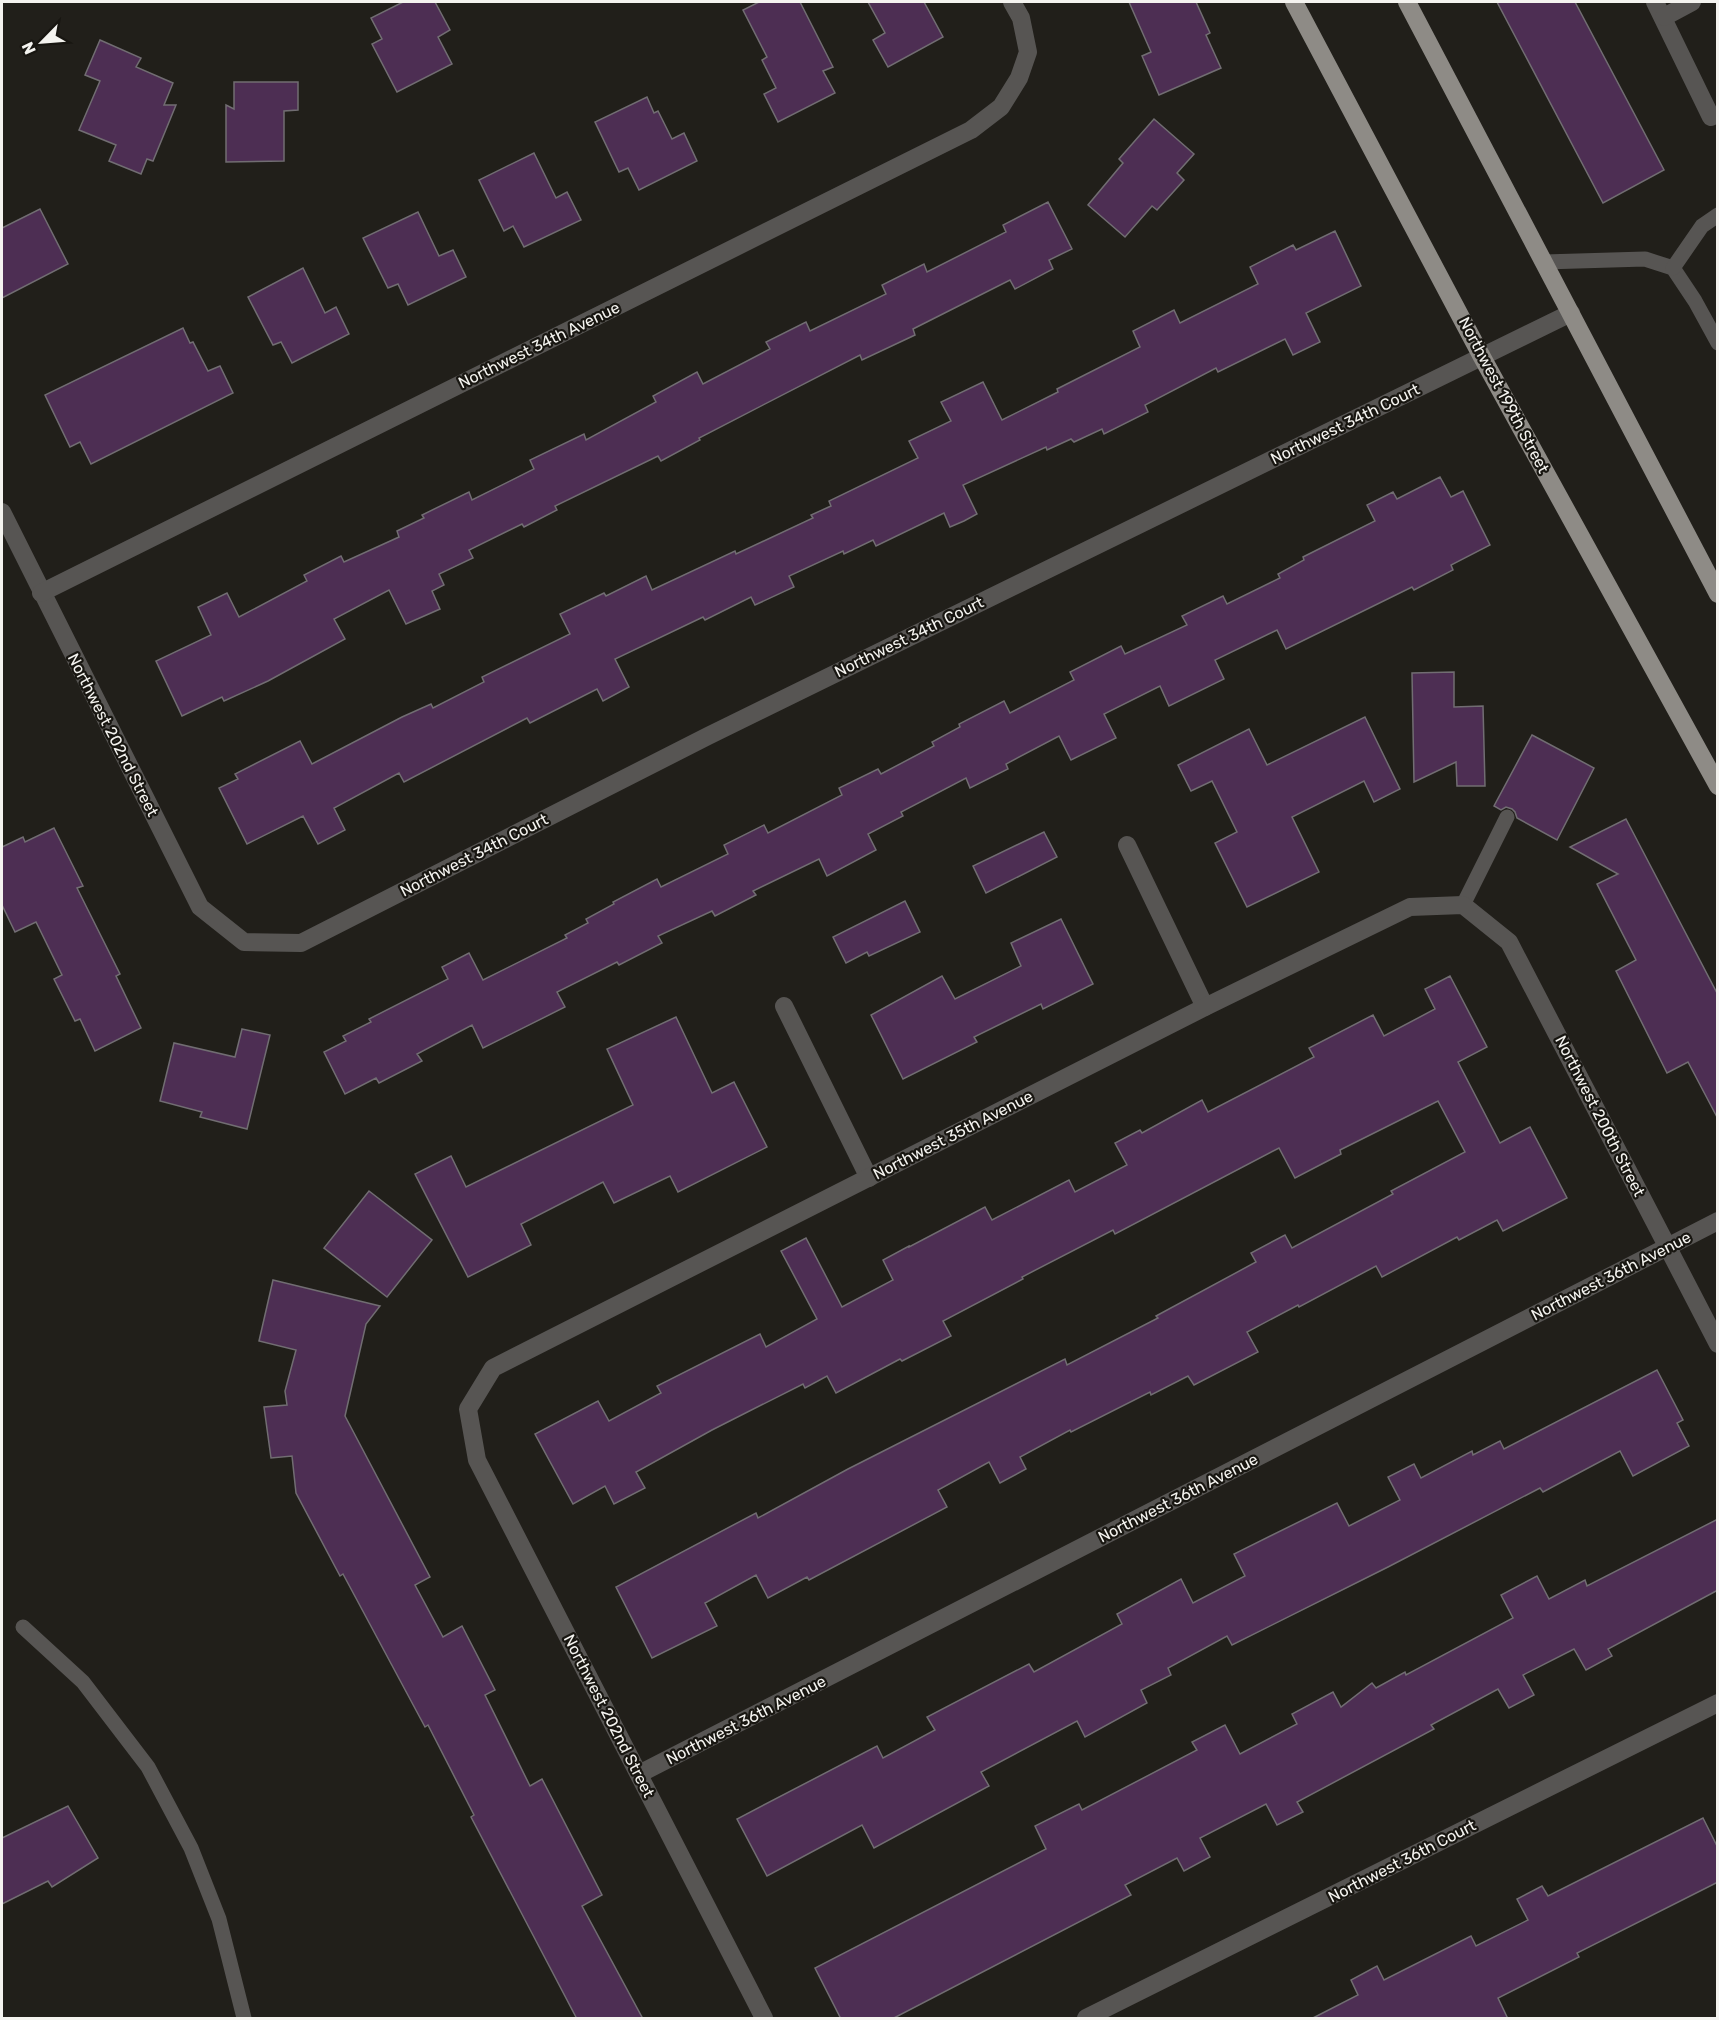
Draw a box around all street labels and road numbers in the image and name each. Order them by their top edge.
street label: Northwest 34th Avenue [455,298,623,392]
street label: Northwest 199th Street [1455,314,1553,476]
street label: Northwest 34th Court [1267,380,1423,468]
street label: Northwest 34th Court [831,593,987,681]
street label: Northwest 202nd Street [64,650,162,820]
street label: Northwest 34th Court [397,809,551,901]
street label: Northwest 200th Street [1551,1032,1649,1200]
street label: Northwest 35th Avenue [870,1086,1036,1184]
street label: Northwest 36th Avenue [1528,1227,1694,1325]
street label: Northwest 36th Avenue [1095,1449,1261,1547]
street label: Northwest 202nd Street [560,1631,658,1801]
street label: Northwest 36th Avenue [663,1671,829,1769]
street label: Northwest 36th Court [1325,1815,1479,1907]

